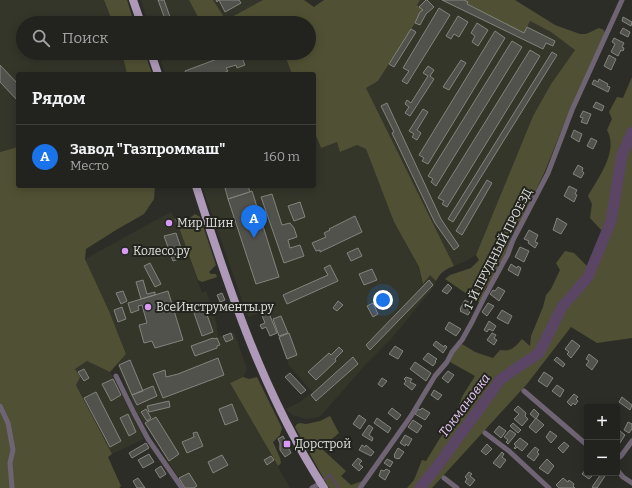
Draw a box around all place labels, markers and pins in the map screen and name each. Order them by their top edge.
pin: A [241,205,267,238]
place label: Мир Шин [177,216,233,230]
marker: Мир Шин [164,218,174,228]
place label: Колесо.ру [133,244,191,258]
marker: Колесо.ру [120,246,130,256]
place label: ВсеИнструменты.ру [156,300,274,314]
marker: ВсеИнструменты.ру [143,302,153,312]
place label: Дорстрой [295,437,351,451]
marker: Дорстрой [282,439,292,449]

